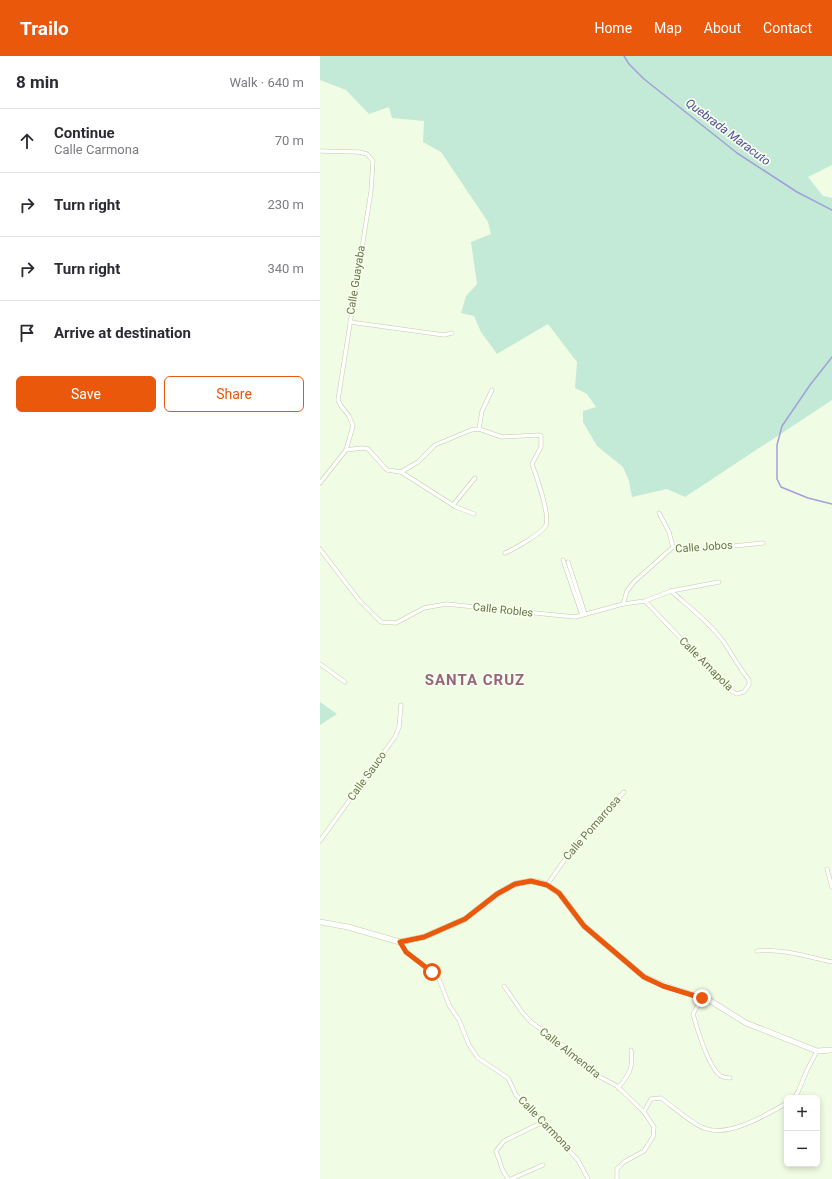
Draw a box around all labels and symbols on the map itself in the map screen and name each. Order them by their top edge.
water label: Quebrada Maracuto [683,96,773,169]
street label: Calle Guayaba [344,245,368,315]
street label: Calle Jobos [675,538,733,555]
street label: Calle Robles [472,600,534,620]
street label: Calle Amapola [676,634,736,694]
district label: SANTA CRUZ [425,671,525,689]
street label: Calle Sauco [345,749,389,803]
street label: Calle Pomarrosa [560,793,624,863]
route start [423,963,441,981]
route end [693,989,711,1007]
street label: Calle Almendra [537,1025,603,1081]
street label: Calle Carmona [515,1094,575,1154]

